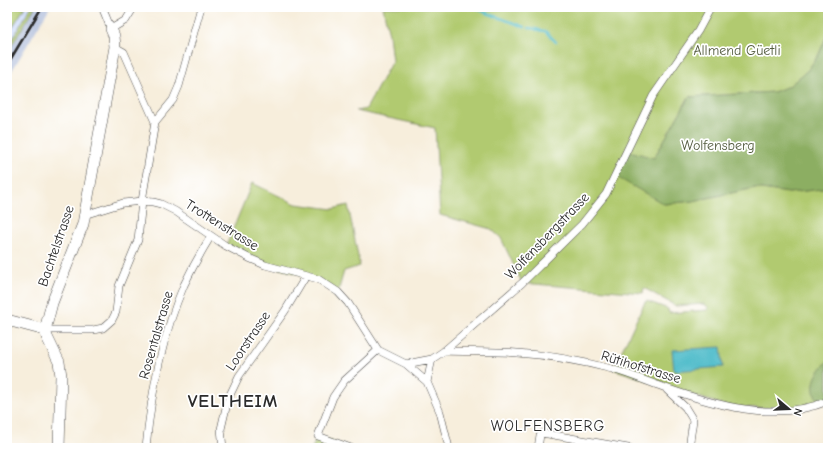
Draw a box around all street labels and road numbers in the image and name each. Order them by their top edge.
street label: Wolfensbergstrasse [501,189,593,283]
street label: Trottenstrasse [182,196,262,254]
street label: Bachtelstrasse [34,203,78,289]
street label: Rosentalstrasse [135,289,177,381]
street label: Loorstrasse [222,308,274,374]
street label: Rütihofstrasse [599,347,683,387]

